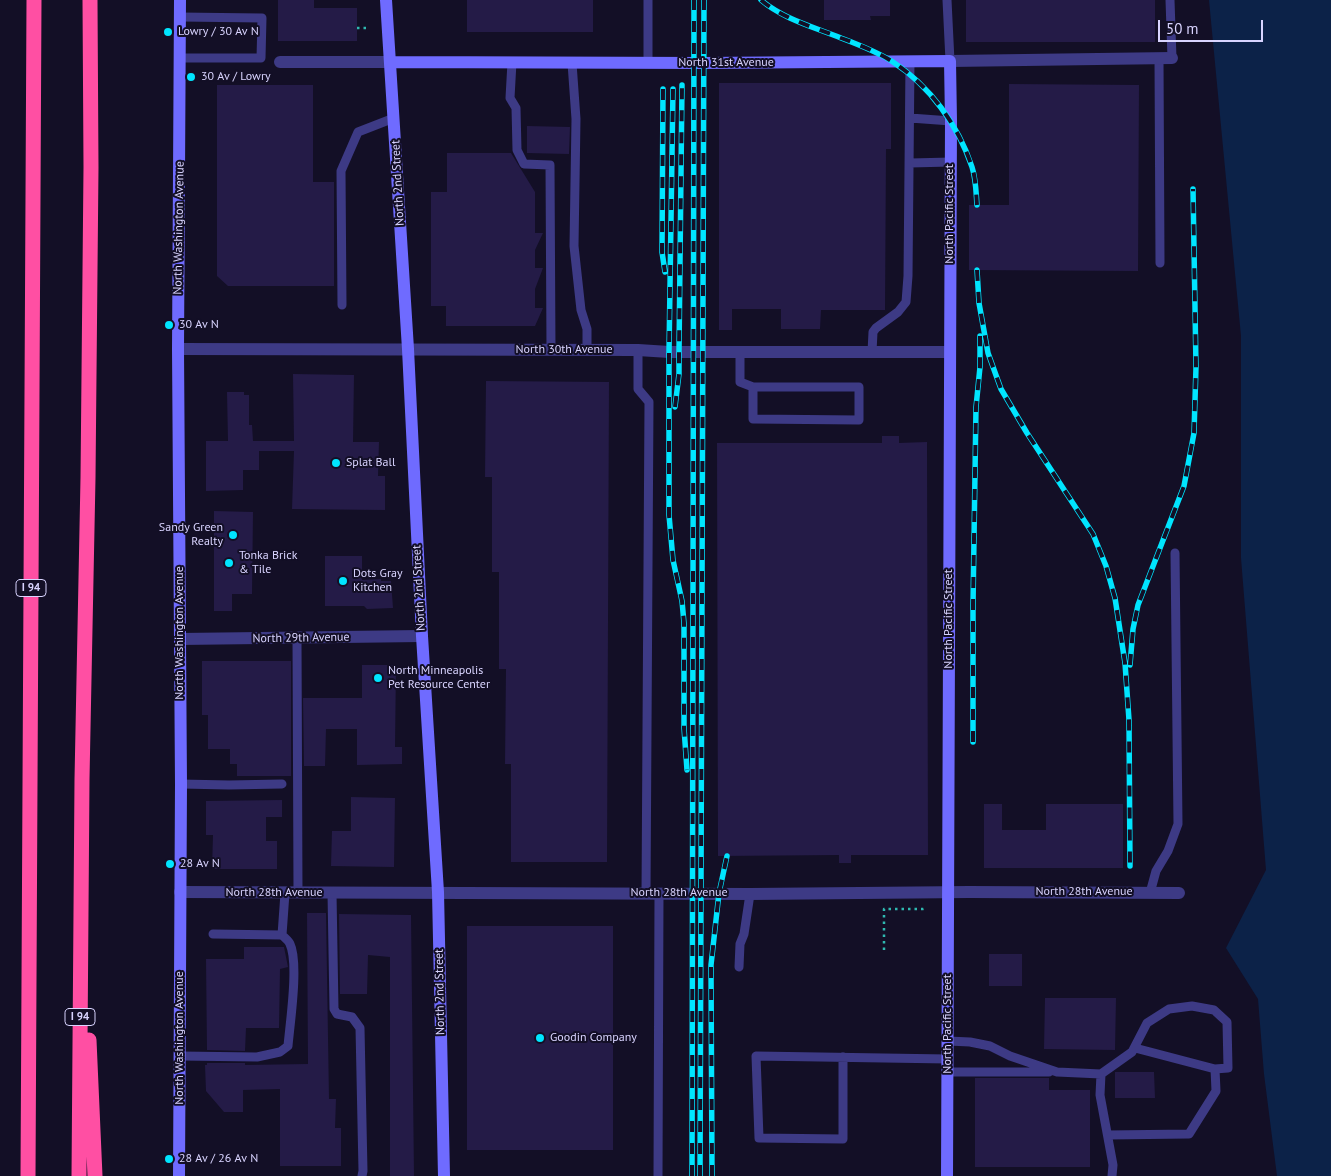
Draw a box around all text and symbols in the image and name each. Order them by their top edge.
scale bar [1161,10,1266,42]
text: 50 m [1166,19,1199,38]
place label: Lowry / 30 Av N [178,25,259,39]
marker: Lowry / 30 Av N [162,26,174,38]
street label: North 31st Avenue [678,56,774,70]
place label: 30 Av / Lowry [201,70,271,84]
marker: 30 Av / Lowry [185,71,197,83]
street label: North 2nd Street [389,140,407,226]
street label: North Washington Avenue [171,161,187,295]
street label: North Pacific Street [943,164,957,264]
place label: 30 Av N [179,318,219,332]
marker: 30 Av N [163,319,175,331]
street label: North 30th Avenue [515,343,613,357]
place label: Splat Ball [346,456,396,470]
marker: Splat Ball [330,457,342,469]
place label: Sandy Green Realty [159,521,223,549]
marker: Sandy Green Realty [227,529,239,541]
street label: North 2nd Street [410,545,428,631]
place label: Tonka Brick & Tile [239,549,297,577]
marker: Tonka Brick & Tile [223,557,235,569]
street label: North Washington Avenue [173,566,187,700]
place label: Dots Gray Kitchen [353,567,403,595]
street label: North Pacific Street [942,569,956,669]
marker: Dots Gray Kitchen [337,575,349,587]
road number: I 94 [16,580,46,596]
street label: North 29th Avenue [252,630,350,646]
place label: North Minneapolis Pet Resource Center [388,664,490,692]
marker: North Minneapolis Pet Resource Center [372,672,384,684]
place label: 28 Av N [180,857,220,871]
marker: 28 Av N [164,858,176,870]
street label: North 28th Avenue [1035,885,1133,899]
street label: North 28th Avenue [225,886,323,900]
street label: North 28th Avenue [630,886,728,900]
street label: North 2nd Street [432,949,448,1035]
street label: North Washington Avenue [173,971,187,1105]
street label: North Pacific Street [941,974,955,1074]
road number: I 94 [65,1009,95,1026]
place label: Goodin Company [550,1031,637,1045]
marker: Goodin Company [534,1032,546,1044]
place label: 28 Av / 26 Av N [179,1152,258,1166]
marker: 28 Av / 26 Av N [163,1153,175,1165]

